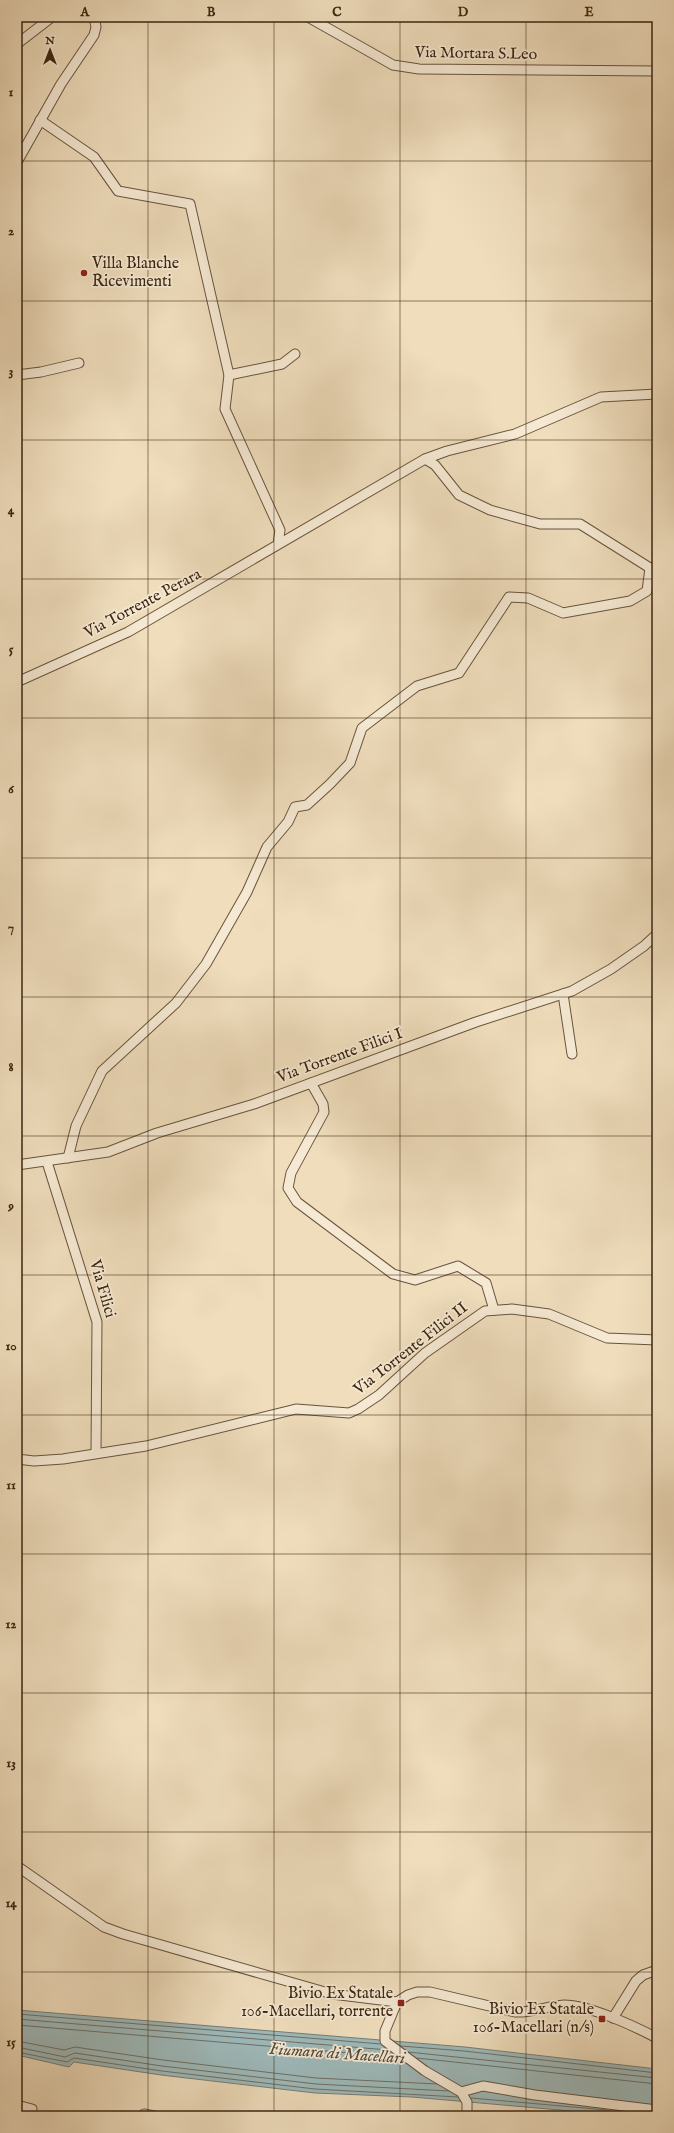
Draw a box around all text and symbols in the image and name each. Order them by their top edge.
text: A [80,4,91,21]
text: B [207,4,216,21]
text: C [332,4,342,21]
text: D [458,4,469,21]
text: E [584,4,594,21]
north arrow [30,30,70,70]
text: N [44,34,55,48]
street label: Via Mortara S.Leo [414,43,538,65]
text: 1 [9,84,14,101]
text: 2 [8,223,14,240]
place label: Villa Blanche Ricevimenti [91,254,179,292]
marker: Villa Blanche Ricevimenti [79,268,89,278]
text: 3 [9,363,14,380]
text: 4 [8,502,15,519]
street label: Via Torrente Perara [80,565,205,644]
text: 5 [9,641,14,658]
text: 6 [8,781,14,798]
text: 7 [8,920,14,937]
street label: Via Torrente Filici I [273,1024,406,1088]
text: 8 [8,1059,14,1076]
text: 9 [7,1198,14,1215]
street label: Via Filici [84,1257,120,1320]
street label: Via Torrente Filici II [349,1298,472,1400]
text: 10 [5,1338,17,1355]
text: 11 [6,1477,16,1494]
text: 12 [6,1616,16,1633]
text: 13 [6,1755,16,1772]
text: 14 [5,1895,17,1912]
place label: Bivio Ex Statale 106-Macellari, torrente [241,1984,393,2022]
marker: Bivio Ex Statale 106-Macellari, torrente [396,1998,406,2008]
place label: Bivio Ex Statale 106-Macellari (n/s) [473,2000,594,2038]
marker: Bivio Ex Statale 106-Macellari (n/s) [597,2014,607,2024]
text: 15 [6,2034,16,2051]
water label: Fiumara di Macellari [268,2039,407,2069]

